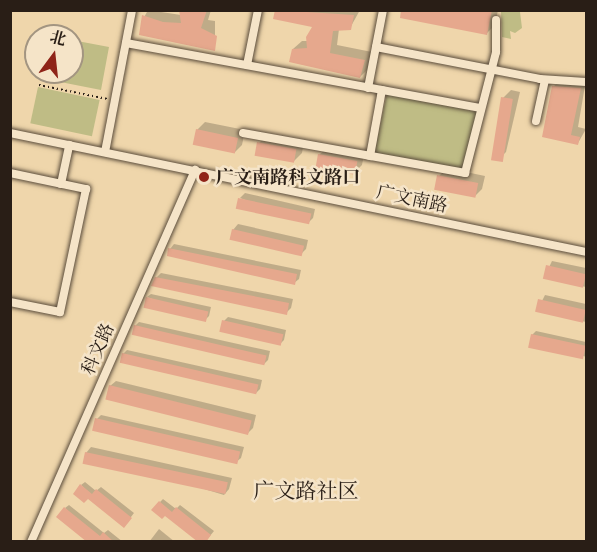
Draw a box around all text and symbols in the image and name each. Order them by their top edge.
north arrow [24,24,84,84]
text: 北 [48,26,69,51]
place label: 广文南路科文路口 [216,166,360,188]
marker: 广文南路科文路口 [197,170,211,184]
street label: 广文南路 [375,181,449,217]
street label: 科文路 [77,320,119,378]
district label: 广文路社区 [254,478,358,504]

